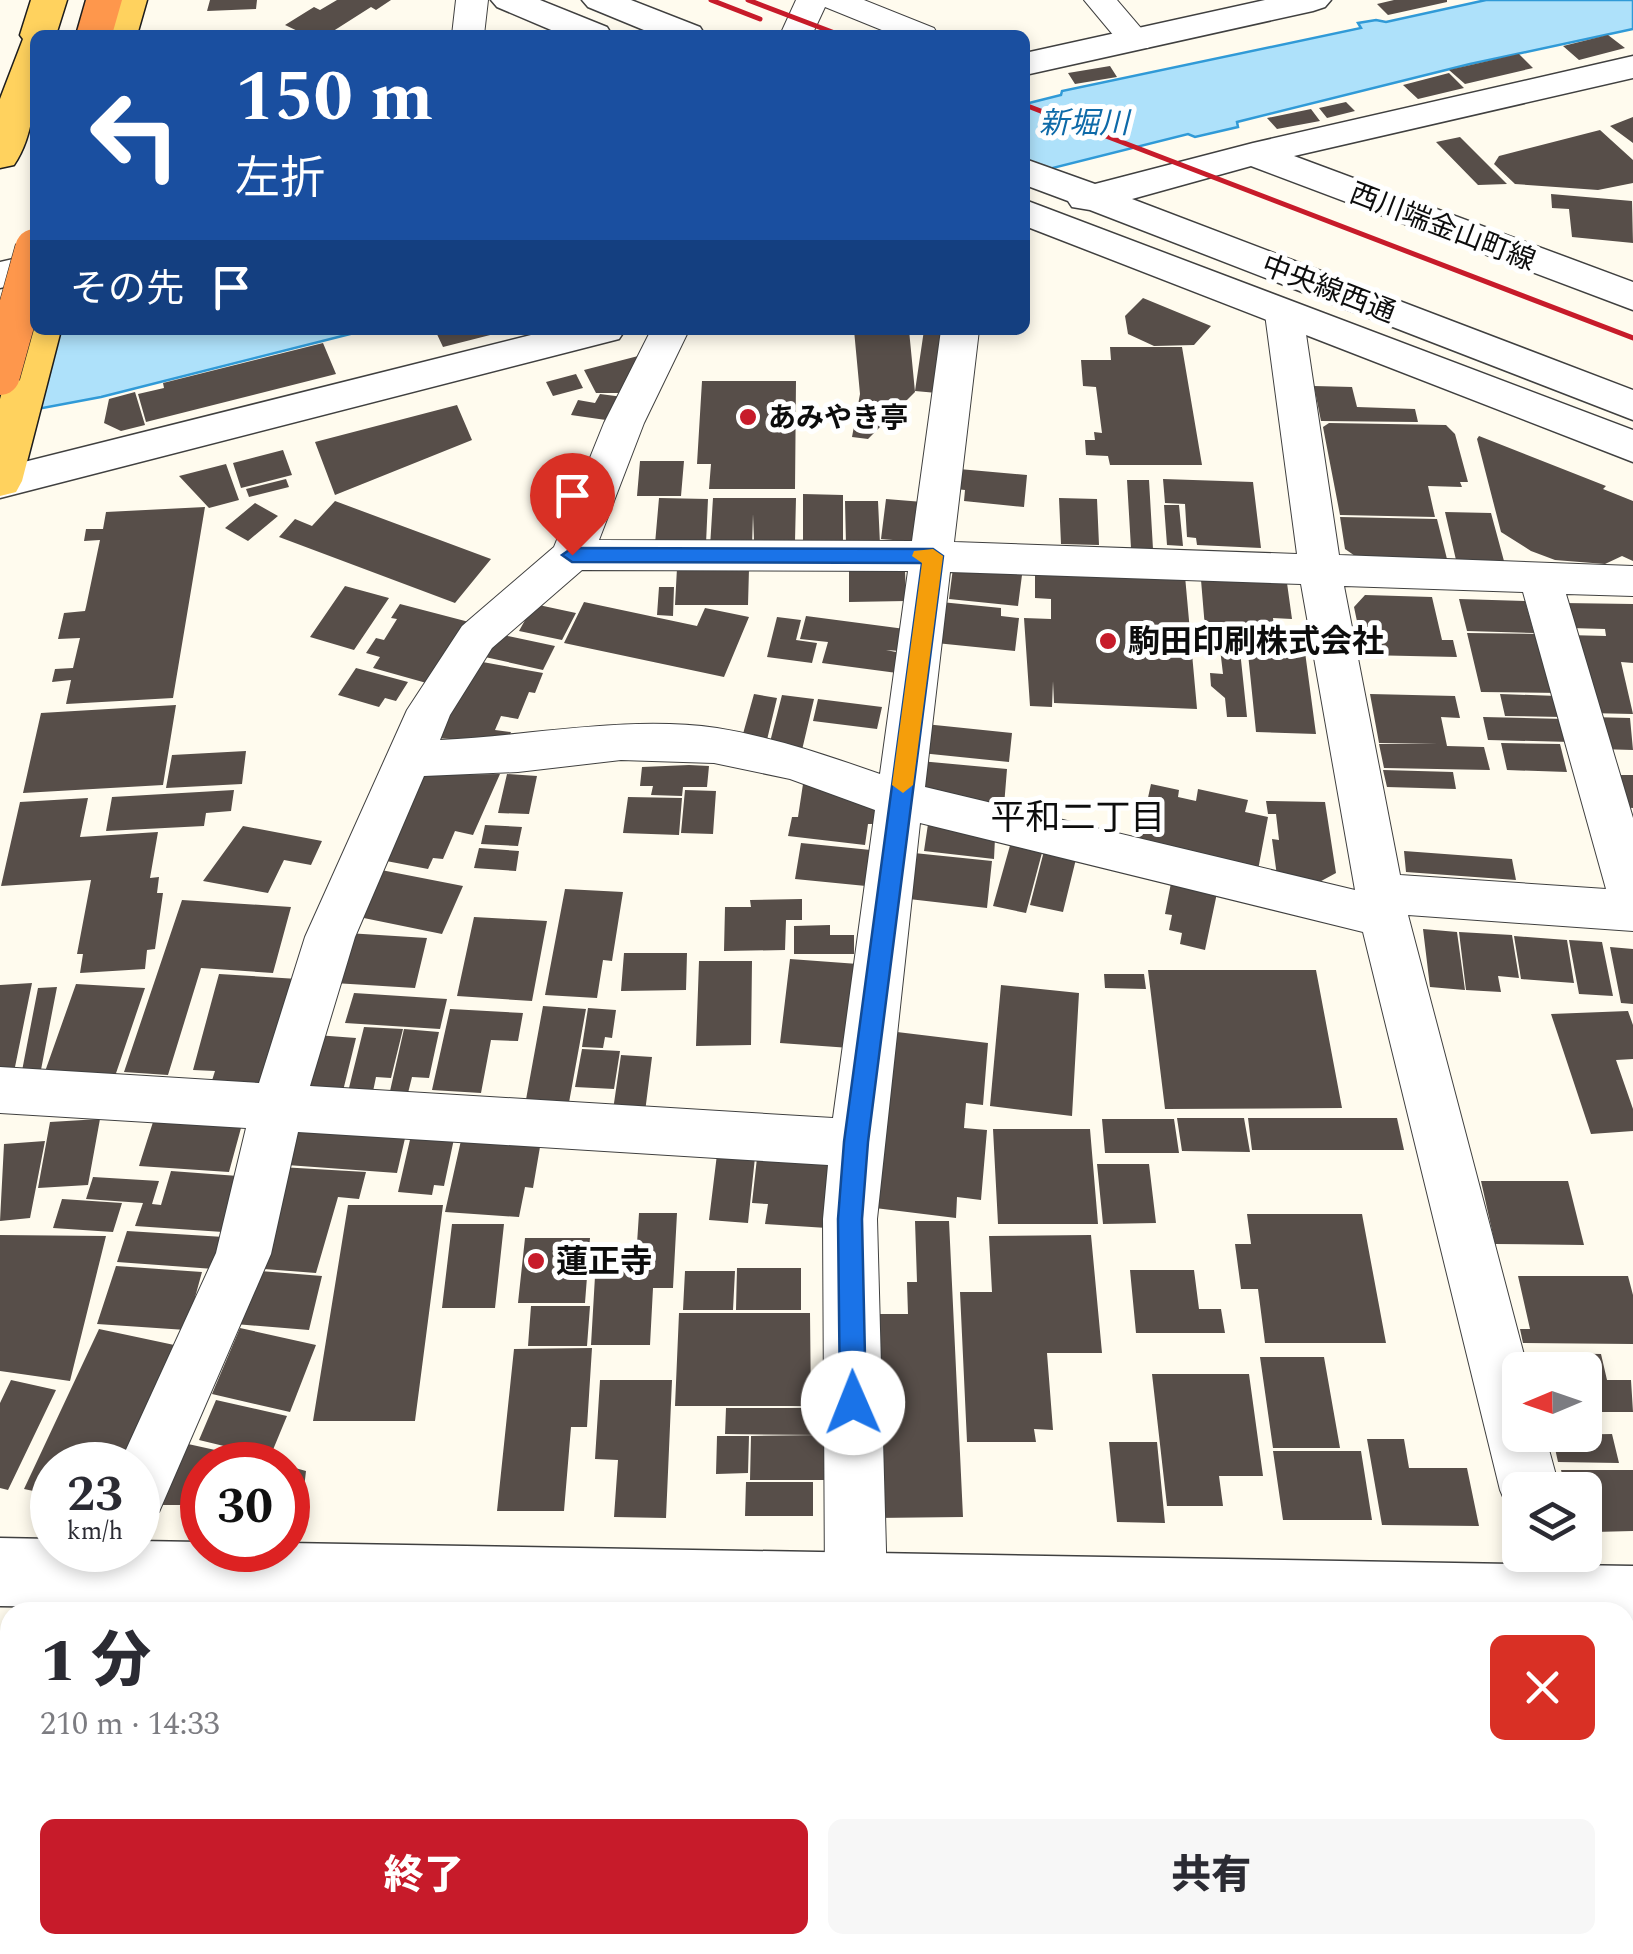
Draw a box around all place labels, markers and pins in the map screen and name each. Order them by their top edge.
place label: あみやき亭 [768,397,908,440]
marker: あみやき亭 [737,406,759,428]
pin [530,453,615,556]
place label: 駒田印刷株式会社 [1128,618,1384,667]
marker: 駒田印刷株式会社 [1097,630,1119,652]
place label: 蓮正寺 [556,1238,652,1287]
marker: 蓮正寺 [525,1250,547,1272]

